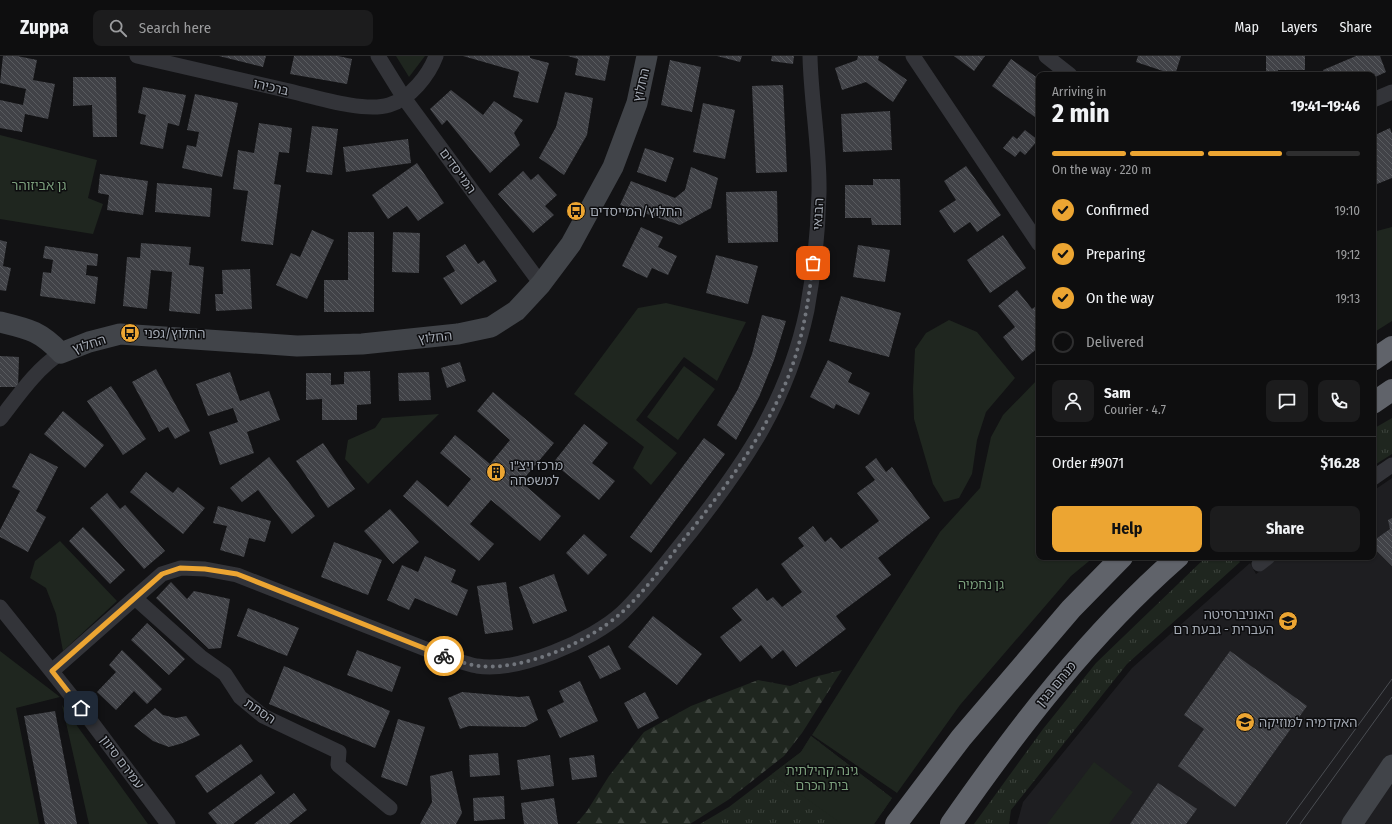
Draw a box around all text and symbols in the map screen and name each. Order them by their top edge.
search box [93,10,373,46]
text: Zuppa [20,16,69,39]
icon: search [107,17,129,39]
text: Search here [139,19,211,37]
text: Map [1235,19,1259,36]
text: Layers [1281,19,1317,36]
text: Share [1339,19,1372,36]
street label: החלוץ [630,67,652,103]
street label: ברכיהו [252,76,290,98]
text: Arriving in [1052,84,1106,99]
text: 19:41–19:46 [1290,97,1360,115]
text: 2 min [1052,98,1110,129]
street label: המייסדים [437,146,479,196]
text: On the way · 220 m [1052,162,1151,177]
park label: גן אביזוהר [12,178,67,193]
street label: הבנאי [810,197,826,231]
icon: check [1052,199,1074,221]
bus stop icon: החלוץ/המייסדים [565,200,587,222]
text: Confirmed [1086,201,1149,219]
text: 19:10 [1335,203,1360,218]
place label: החלוץ/המייסדים [590,204,682,219]
icon: check [1052,243,1074,265]
text: Preparing [1086,245,1145,263]
pin [796,246,830,280]
text: 19:12 [1336,247,1360,262]
icon: bag [802,252,824,274]
icon: check [1052,287,1074,309]
text: On the way [1086,289,1154,307]
text: 19:13 [1335,291,1360,306]
bus stop icon: החלוץ/גפני [119,322,141,344]
place label: החלוץ/גפני [144,326,205,341]
street label: החלוץ [417,328,453,346]
street label: החלוץ [70,332,108,356]
text: Delivered [1086,333,1144,351]
button: person [1052,380,1094,422]
button: chat [1266,380,1308,422]
button: phone [1318,380,1360,422]
text: Sam [1104,384,1131,402]
text: Courier · 4.7 [1104,402,1166,417]
text: Order #9071 [1052,454,1124,472]
text: $16.28 [1321,454,1360,472]
place label: מרכז ויצ"ו למשפחה [510,458,563,488]
building icon: מרכז ויצ"ו למשפחה [485,461,507,483]
button: Help [1052,506,1202,552]
button: Share [1210,506,1360,552]
park label: גן נחמיה [958,577,1004,592]
place label: האוניברסיטה העברית - גבעת רם [1173,607,1274,637]
school or university icon: האוניברסיטה העברית - גבעת רם [1277,610,1299,632]
courier [424,636,464,676]
icon: bike [433,645,455,667]
street label: מנחם בגין [1033,658,1079,710]
pin [64,691,98,725]
street label: הסתת [242,695,278,727]
icon: home [70,697,92,719]
school or university icon: האקדמיה למוזיקה [1234,711,1256,733]
place label: האקדמיה למוזיקה [1259,715,1357,730]
street label: עמירם סיוון [97,732,147,792]
park label: גינה קהילתית בית הכרם [786,763,858,793]

